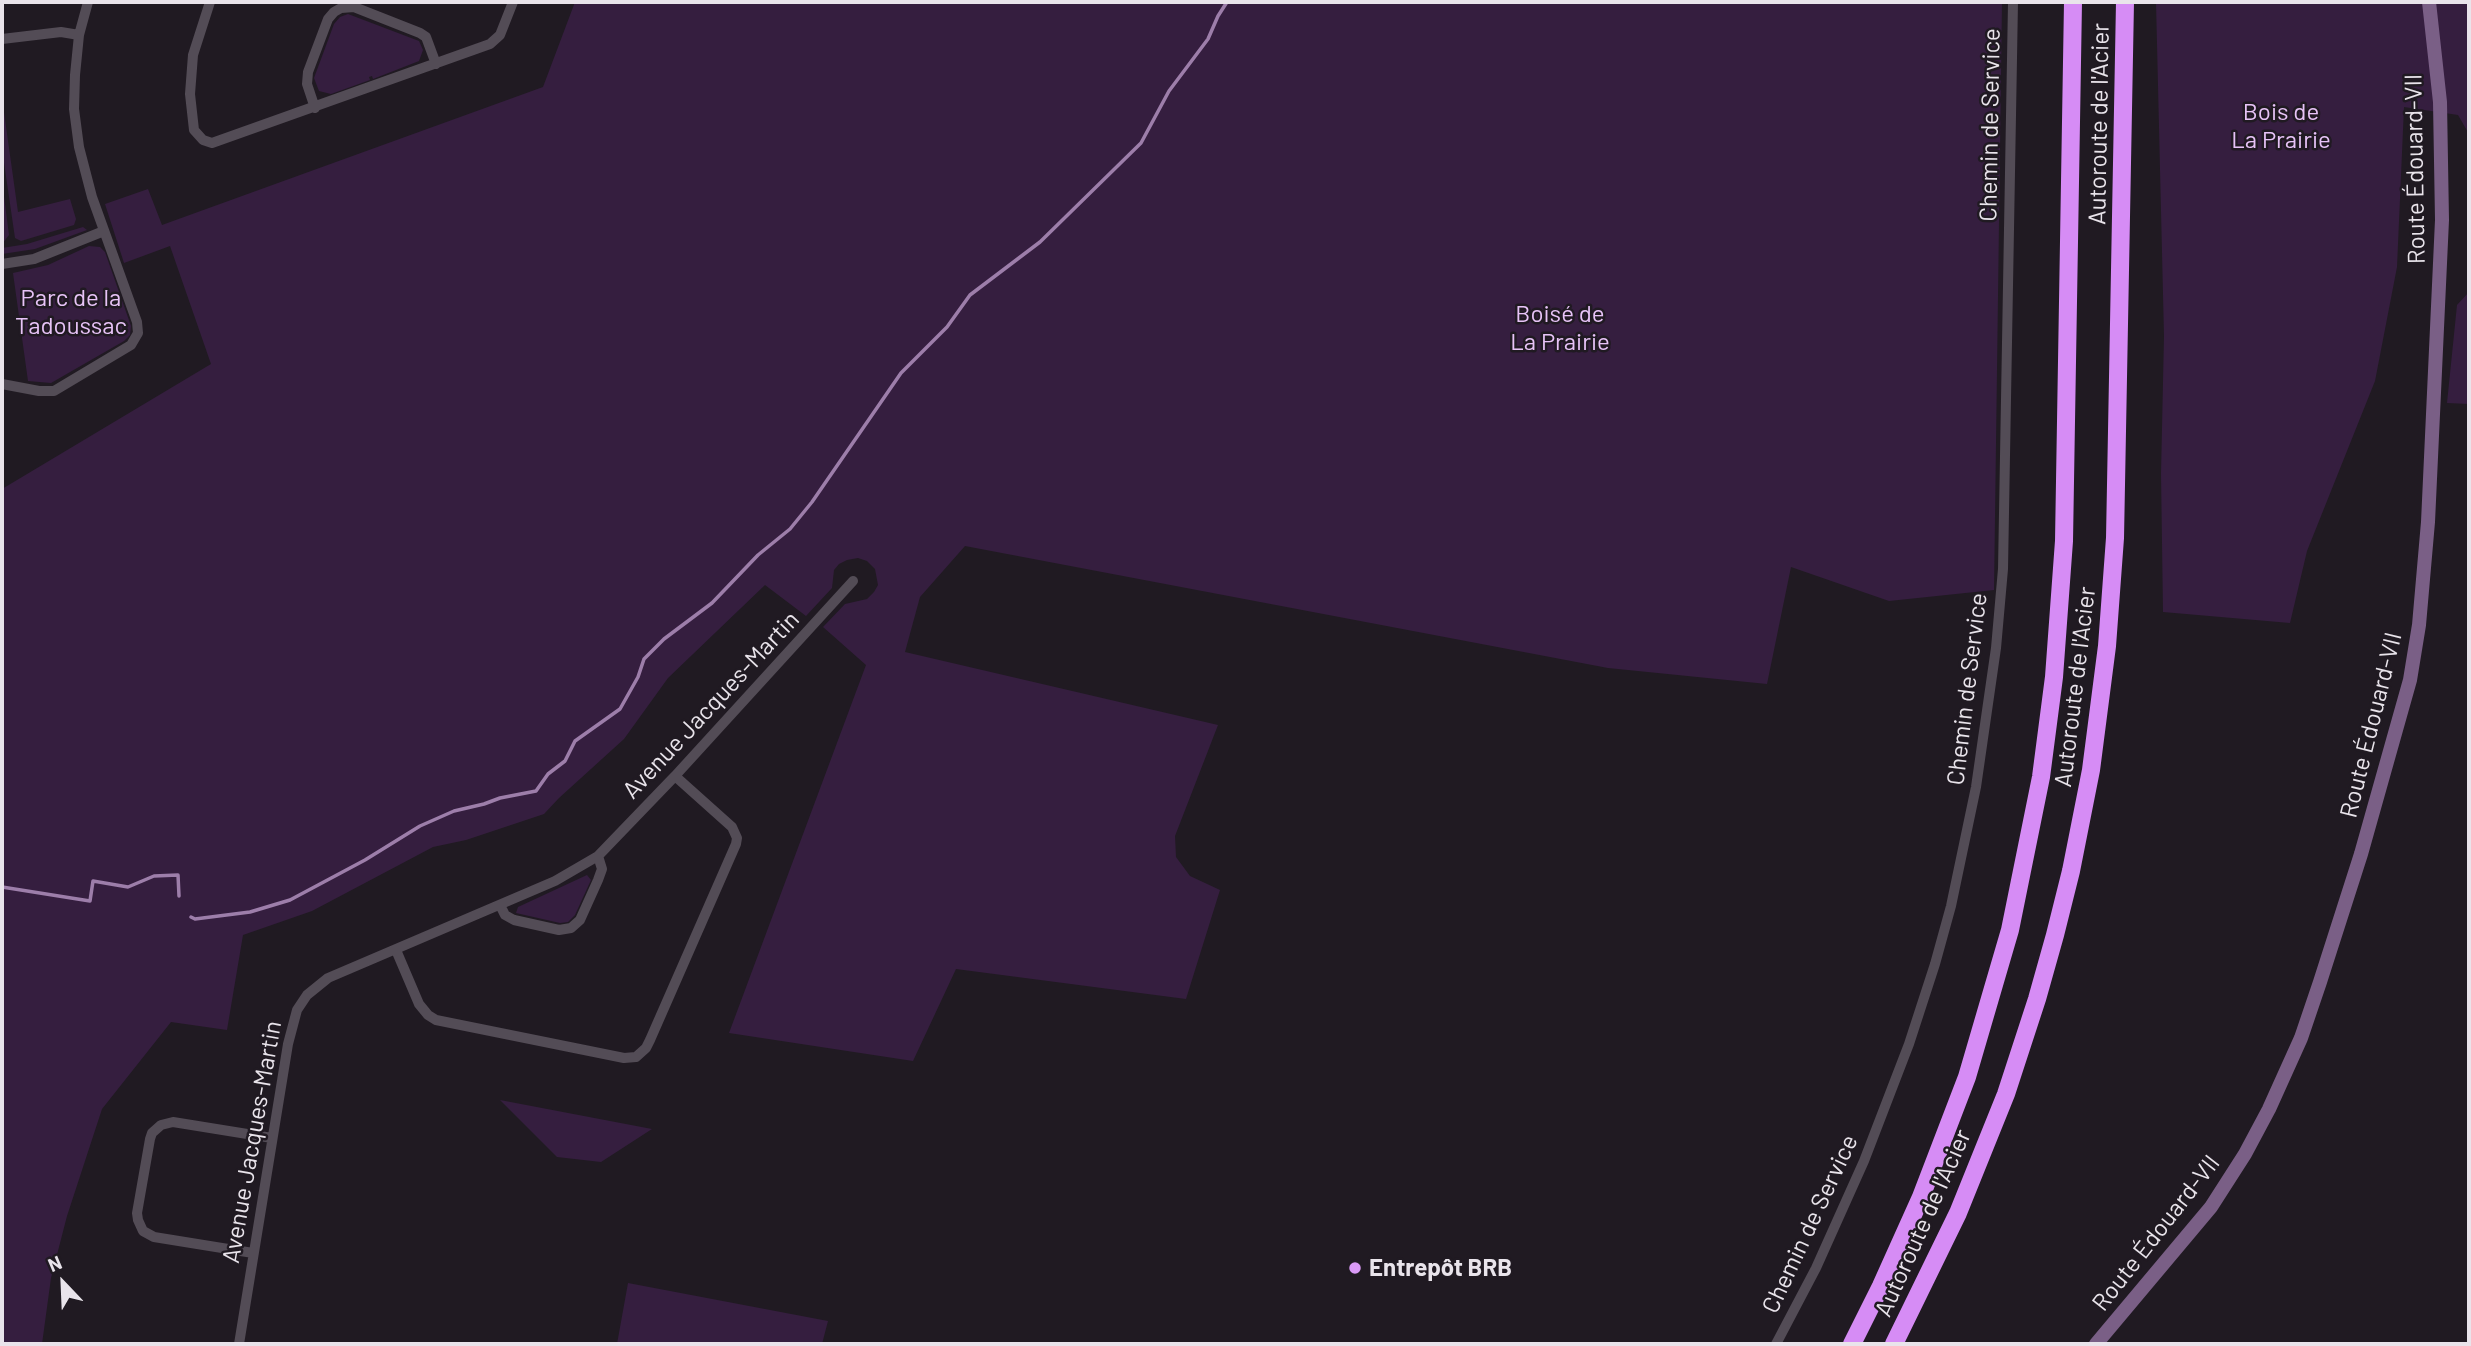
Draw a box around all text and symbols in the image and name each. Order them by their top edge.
street label: Autoroute de l'Acier [2083,23,2115,225]
street label: Chemin de Service [1974,28,2006,222]
street label: Route Édouard-VII [2399,74,2431,264]
park label: Bois de La Prairie [2231,98,2331,154]
park label: Parc de la Tadoussac [15,284,127,340]
park label: Boisé de La Prairie [1510,300,1610,356]
street label: Autoroute de l'Acier [2048,585,2102,789]
street label: Chemin de Service [1941,591,1993,787]
street label: Avenue Jacques-Martin [617,605,805,805]
street label: Route Édouard-VII [2334,629,2408,821]
street label: Avenue Jacques-Martin [216,1019,288,1265]
street label: Autoroute de l'Acier [1869,1125,1977,1321]
street label: Chemin de Service [1756,1130,1864,1318]
street label: Route Édouard-VII [2086,1149,2226,1317]
north arrow [28,1248,98,1318]
text: N [44,1250,65,1276]
place label: Entrepôt BRB [1369,1254,1512,1282]
marker: Entrepôt BRB [1347,1260,1363,1276]

